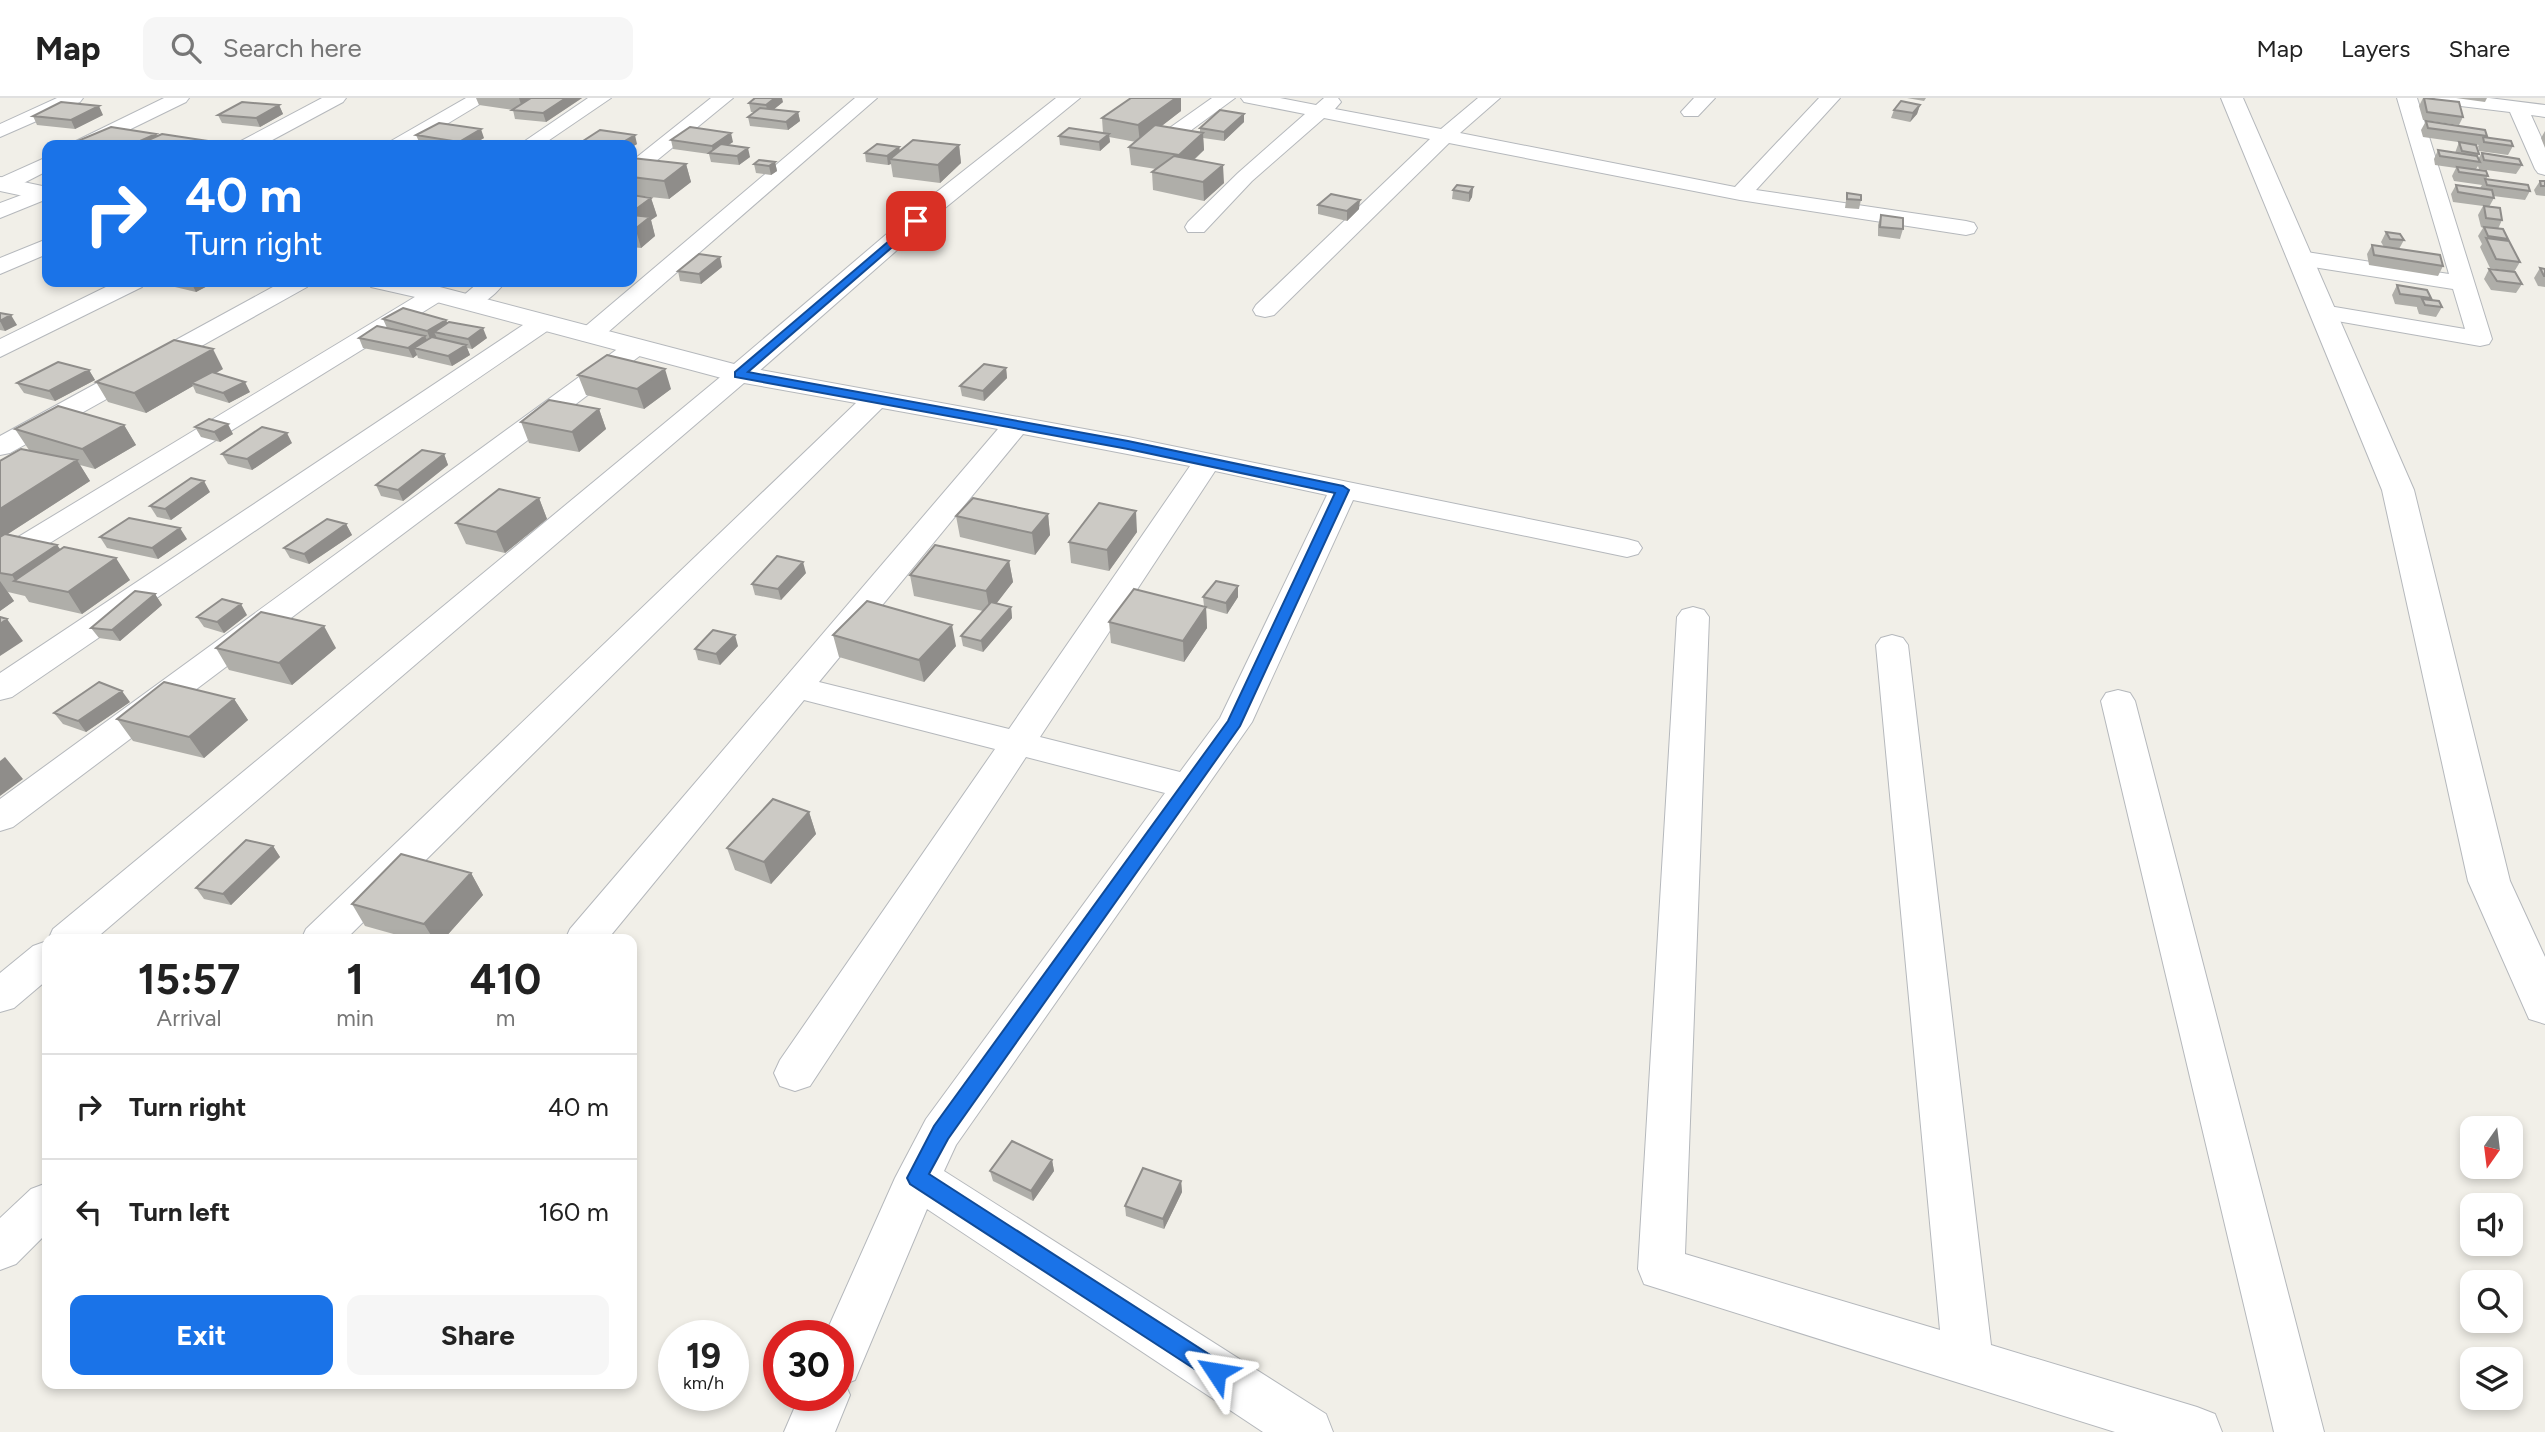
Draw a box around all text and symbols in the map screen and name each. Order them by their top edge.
search box [143,17,633,80]
text: Map [35,29,101,68]
icon: search [167,29,205,67]
text: Search here [223,32,362,64]
text: Map [2256,34,2303,63]
text: Layers [2341,34,2410,63]
text: Share [2448,34,2510,63]
text: 40 m [185,165,302,224]
icon: right [70,168,161,259]
pin [886,191,946,251]
icon: arrive [897,202,935,240]
text: Turn right [185,225,323,263]
text: 15:57 [138,954,240,1005]
text: 1 [346,954,364,1005]
text: 410 [470,954,541,1005]
text: Arrival [157,1004,222,1032]
text: min [336,1004,374,1032]
text: m [496,1004,515,1032]
icon: right [70,1088,108,1126]
text: Turn right [129,1091,246,1123]
text: 40 m [548,1091,609,1123]
north arrow [2460,1116,2524,1180]
map controls [2460,1116,2523,1410]
icon: left [70,1193,108,1231]
button: sound [2460,1193,2523,1256]
text: Turn left [129,1196,230,1228]
text: 160 m [538,1196,609,1228]
button: search [2460,1270,2523,1333]
button: Exit [70,1295,333,1375]
button: Share [347,1295,609,1375]
speed limit sign: 30 [763,1320,854,1411]
text: 19 [686,1335,721,1377]
position arrow [1179,1335,1253,1409]
button: layers [2460,1347,2523,1410]
text: km/h [683,1372,724,1394]

